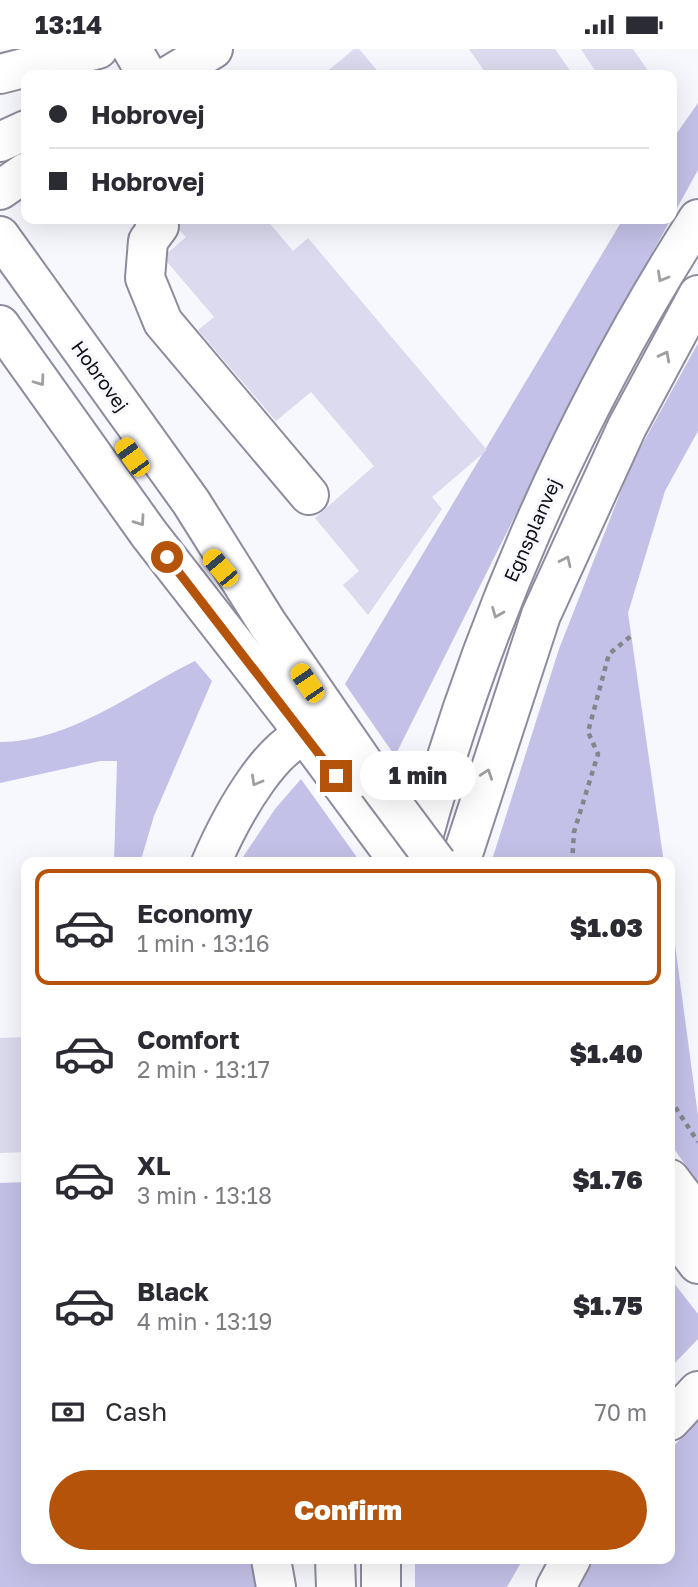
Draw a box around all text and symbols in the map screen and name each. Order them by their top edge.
text: 13:14 [35,9,102,40]
text: Hobrovej [91,99,205,130]
text: Hobrovej [91,166,205,197]
one-way arrow [657,269,670,282]
street label: Hobrovej [67,336,134,416]
one-way arrow [657,351,670,363]
one-way arrow [32,373,44,386]
car [112,434,153,480]
street label: Egnsplanvej [498,474,565,585]
one-way arrow [132,513,144,526]
route start [151,541,183,573]
car [199,545,242,591]
one-way arrow [558,556,572,568]
one-way arrow [491,606,505,618]
car [287,660,328,706]
callout: 1 min [360,751,476,801]
route end [320,760,352,792]
text: 1 min [389,761,447,789]
one-way arrow [479,768,493,781]
one-way arrow [251,774,264,786]
icon: car [53,896,116,959]
text: Economy [137,898,253,929]
text: $1.03 [570,912,643,943]
text: 1 min · 13:16 [137,929,270,957]
icon: car [53,1022,116,1085]
text: Comfort [137,1024,240,1055]
text: $1.40 [570,1038,643,1069]
text: 2 min · 13:17 [137,1055,270,1083]
icon: car [53,1148,116,1211]
text: XL [137,1150,171,1181]
text: $1.76 [572,1164,643,1195]
text: 3 min · 13:18 [137,1181,272,1209]
icon: car [53,1274,116,1337]
text: Black [137,1276,209,1307]
text: $1.75 [573,1290,643,1321]
text: 4 min · 13:19 [137,1307,272,1335]
icon: cash [49,1393,87,1431]
text: Cash [105,1396,167,1427]
text: 70 m [594,1398,647,1426]
button: Confirm [49,1470,647,1550]

